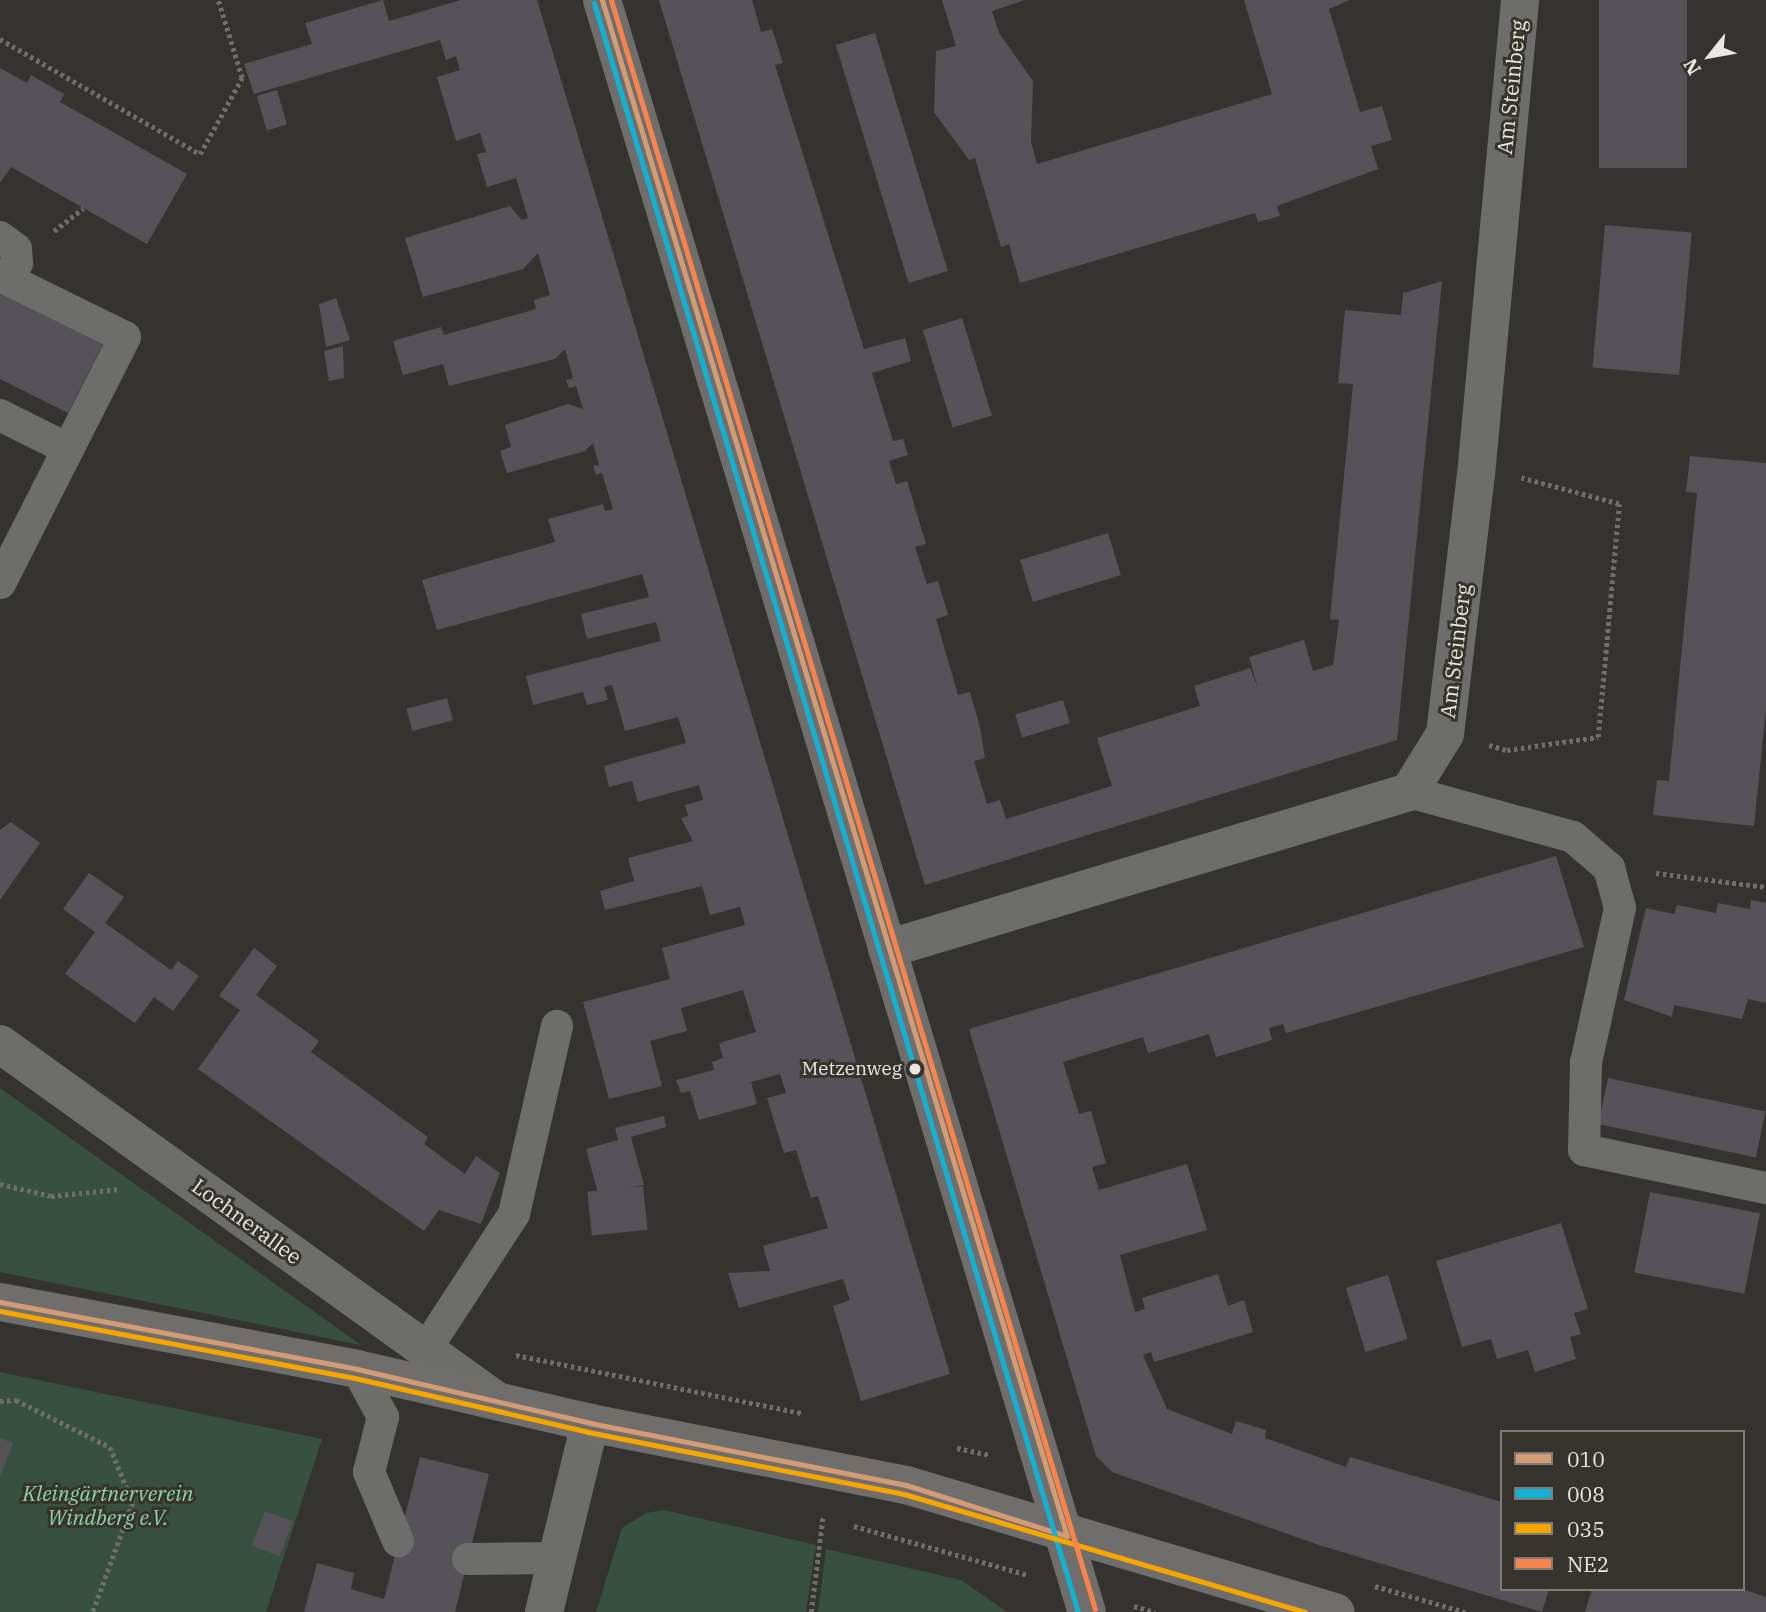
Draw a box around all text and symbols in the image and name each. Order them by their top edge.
street label: Am Steinberg [1491,19,1531,155]
north arrow [1675,21,1745,91]
text: N [1678,54,1706,79]
street label: Am Steinberg [1434,582,1476,720]
place label: Metzenweg [802,1058,902,1080]
marker: Metzenweg [908,1062,922,1076]
street label: Lochnerallee [187,1173,307,1269]
legend [1500,1430,1745,1591]
text: 010 [1567,1445,1605,1473]
park label: Kleingärtnerverein Windberg e.V. [22,1480,194,1530]
text: 008 [1567,1480,1605,1508]
text: 035 [1567,1515,1605,1543]
text: NE2 [1567,1550,1609,1578]

